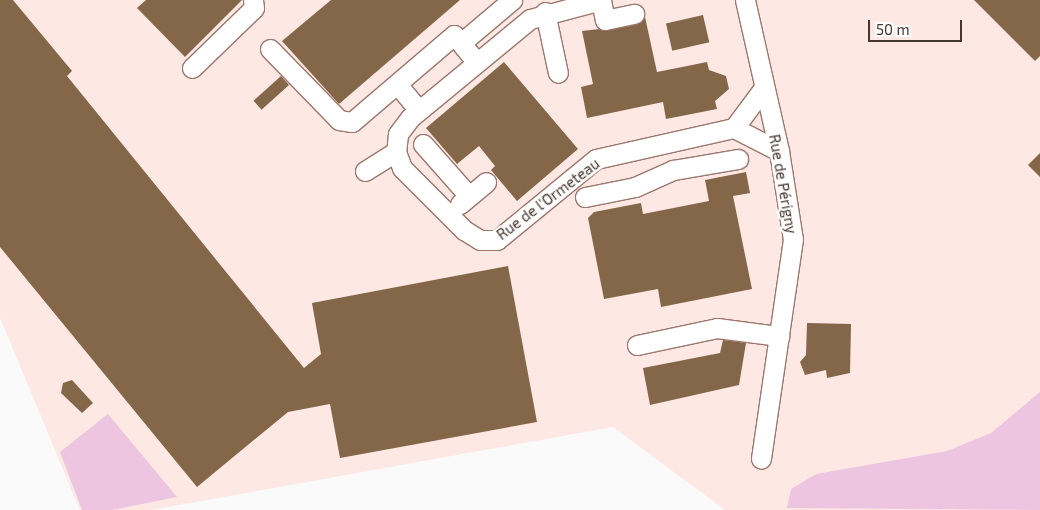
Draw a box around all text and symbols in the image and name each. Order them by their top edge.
scale bar [870,10,964,42]
text: 50 m [876,20,910,38]
street label: Rue de Périgny [765,133,801,235]
street label: Rue de l'Ormeteau [493,154,603,244]

